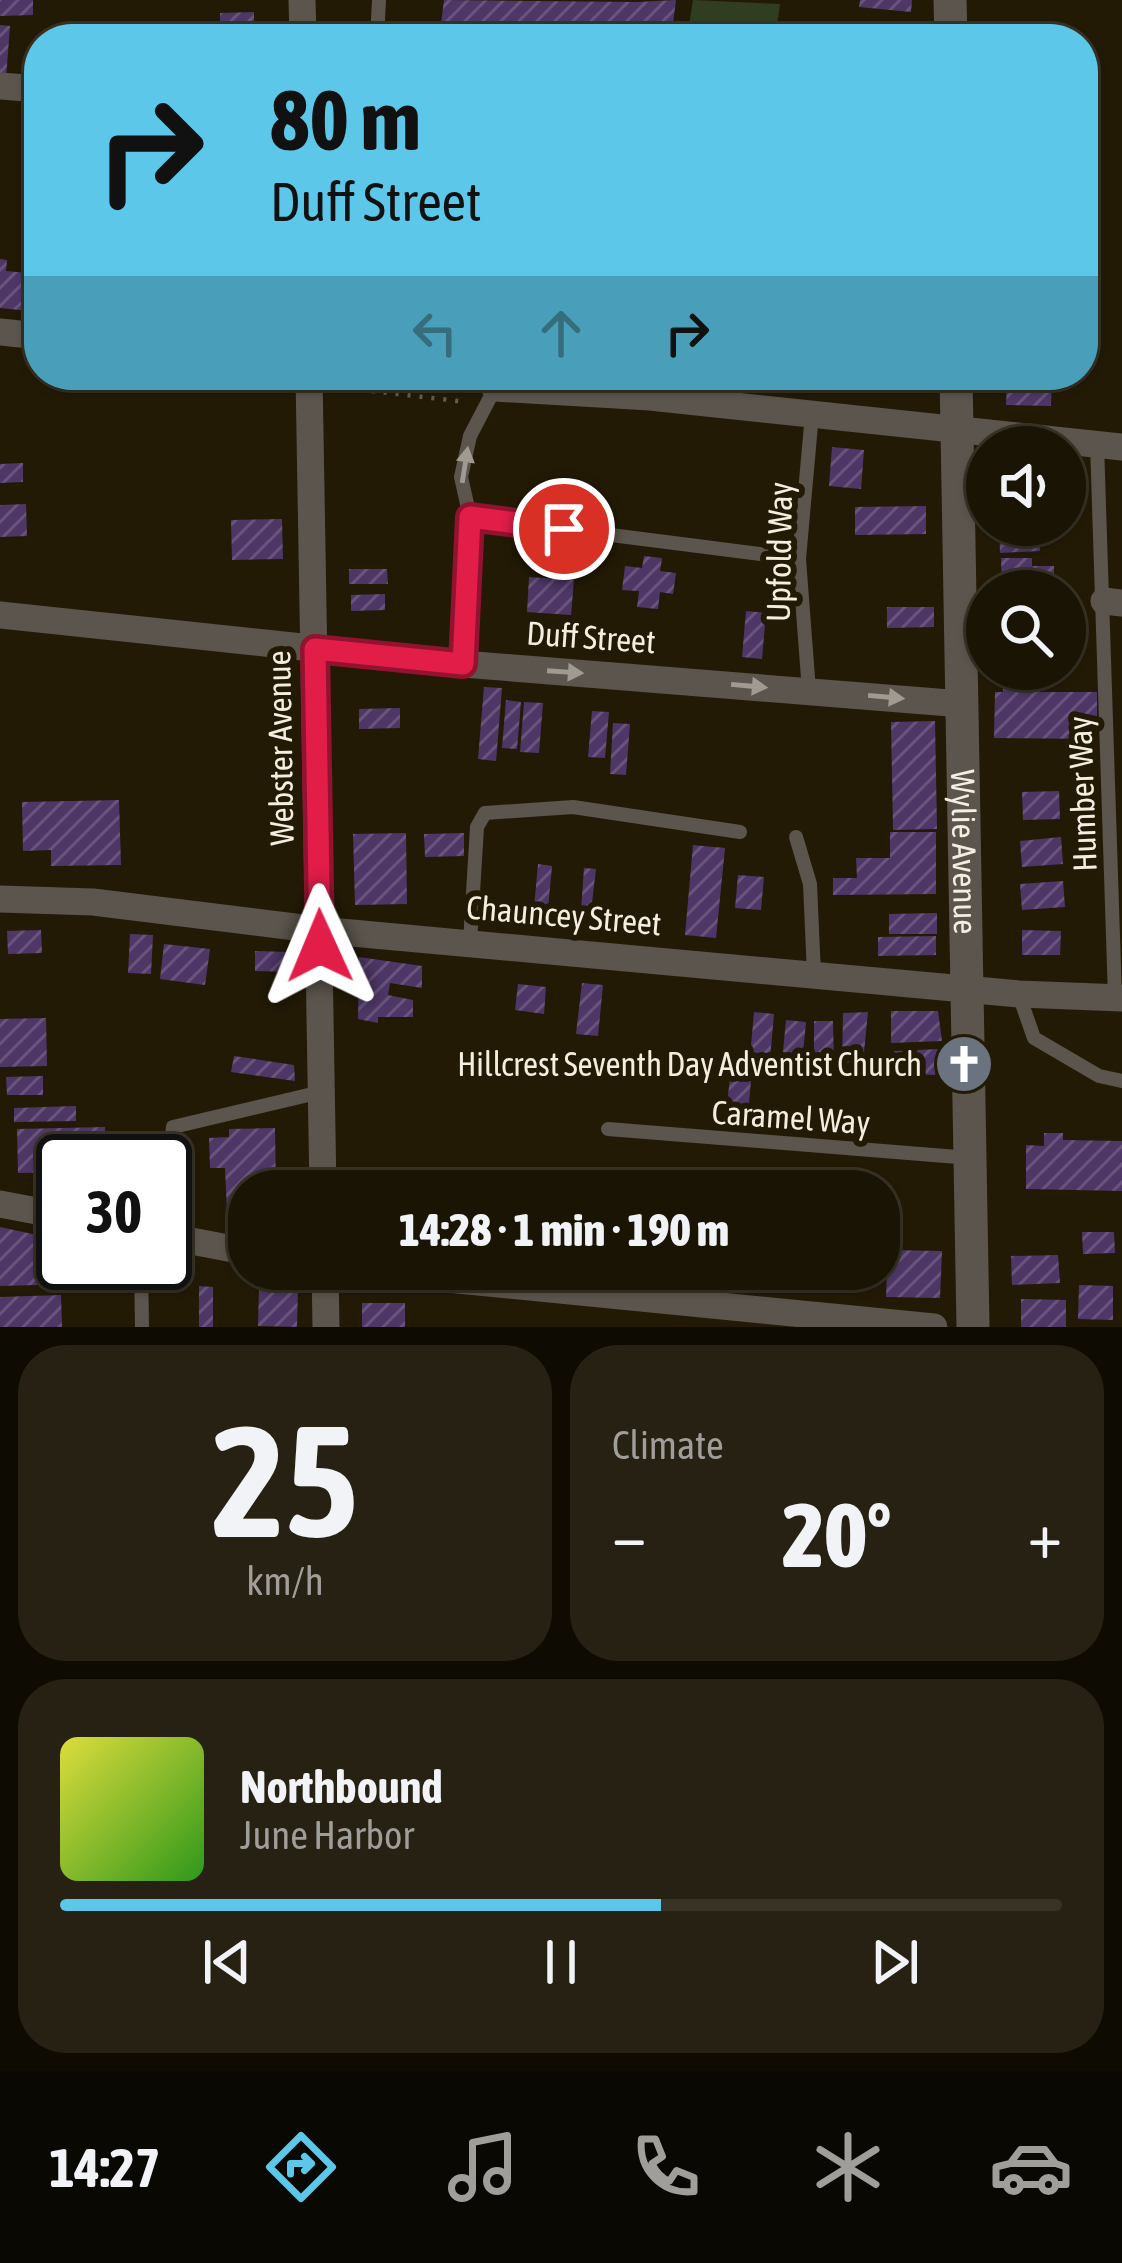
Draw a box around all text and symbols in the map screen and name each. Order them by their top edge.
icon: right [72,72,228,228]
text: 80 m [270,72,421,168]
text: Duff Street [270,171,481,232]
icon: left [402,300,468,366]
icon: ahead [528,300,594,366]
icon: right [654,300,720,366]
map controls [966,426,1086,690]
button: sound [966,426,1086,546]
one-way arrow [455,446,474,483]
pin [513,478,615,580]
street label: Upfold Way [759,482,799,622]
icon: arrive [531,496,597,562]
button: search [966,570,1086,690]
street label: Duff Street [525,614,657,660]
street label: Webster Avenue [259,650,301,846]
one-way arrow [547,662,584,681]
one-way arrow [731,677,768,696]
one-way arrow [868,688,905,707]
street label: Humber Way [1060,716,1104,872]
street label: Wylie Avenue [944,769,985,935]
position arrow [257,883,383,1009]
street label: Chauncey Street [465,888,663,942]
church icon: Hillcrest Seventh Day Adventist Church [933,1033,995,1095]
place label: Hillcrest Seventh Day Adventist Church [457,1045,922,1083]
street label: Caramel Way [711,1093,871,1141]
speed limit sign: 30 [36,1134,192,1290]
text: 14:28 · 1 min · 190 m [399,1204,729,1256]
text: 25 [212,1391,358,1570]
text: Climate [612,1423,724,1467]
text: 20° [782,1483,892,1586]
text: − [612,1496,646,1572]
text: + [1028,1496,1062,1572]
text: km/h [246,1559,324,1603]
text: Northbound [240,1761,443,1813]
text: June Harbor [240,1813,414,1857]
icon: previous [194,1929,260,1995]
icon: pause [528,1929,594,1995]
icon: next [862,1929,928,1995]
icon: directions [259,2125,343,2209]
icon: music [441,2125,525,2209]
icon: phone [624,2125,708,2209]
icon: climate [806,2125,890,2209]
icon: car [989,2125,1073,2209]
text: 14:27 [49,2137,160,2198]

